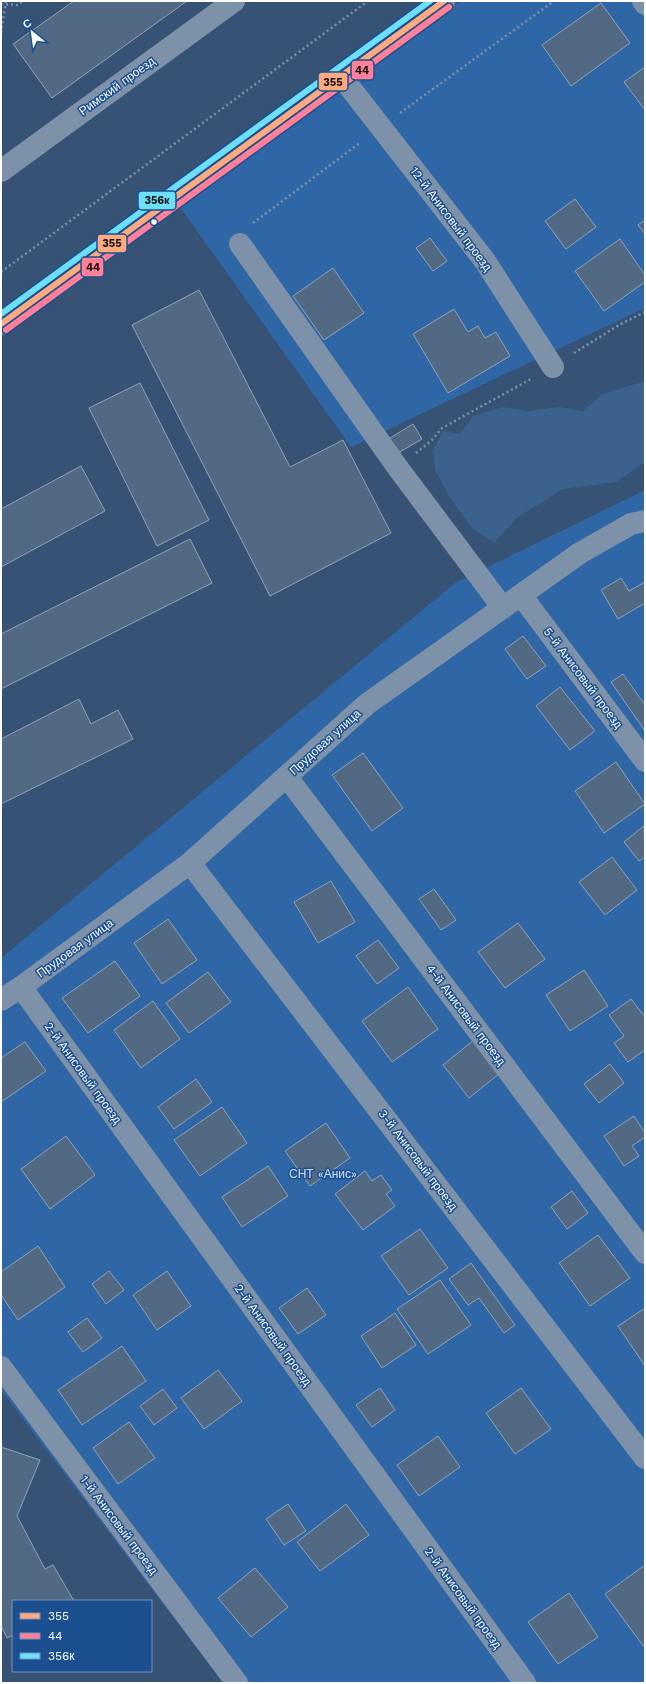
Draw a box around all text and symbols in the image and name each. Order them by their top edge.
north arrow [12,12,52,52]
text: С [21,16,34,31]
street label: Римский проезд [76,54,158,118]
line badge: 44 [351,60,374,80]
text: 44 [355,64,369,77]
line badge: 355 [318,72,348,91]
text: 355 [323,76,343,89]
street label: 12-й Анисовый проезд [407,164,495,274]
line badge: 356к [138,191,176,210]
text: 356к [144,194,170,207]
unlabelled marker [149,217,159,227]
line badge: 355 [97,234,127,253]
text: 355 [102,237,122,250]
line badge: 44 [81,257,104,277]
text: 44 [86,261,100,274]
street label: 5-й Анисовый проезд [541,625,625,731]
street label: Прудовая улица [287,706,364,778]
street label: Прудовая улица [34,915,116,980]
street label: 4-й Анисовый проезд [423,962,509,1068]
street label: 2-й Анисовый проезд [41,1019,125,1127]
street label: 3-й Анисовый проезд [376,1107,460,1213]
park label: СНТ «Анис» [289,1167,357,1181]
street label: 2-й Анисовый проезд [231,1281,315,1389]
street label: 1-й Анисовый проезд [77,1473,161,1577]
street label: 2-й Анисовый проезд [421,1544,505,1652]
legend [12,1600,152,1672]
text: 355 [48,1609,69,1623]
text: 44 [48,1629,63,1643]
text: 356к [48,1649,75,1663]

